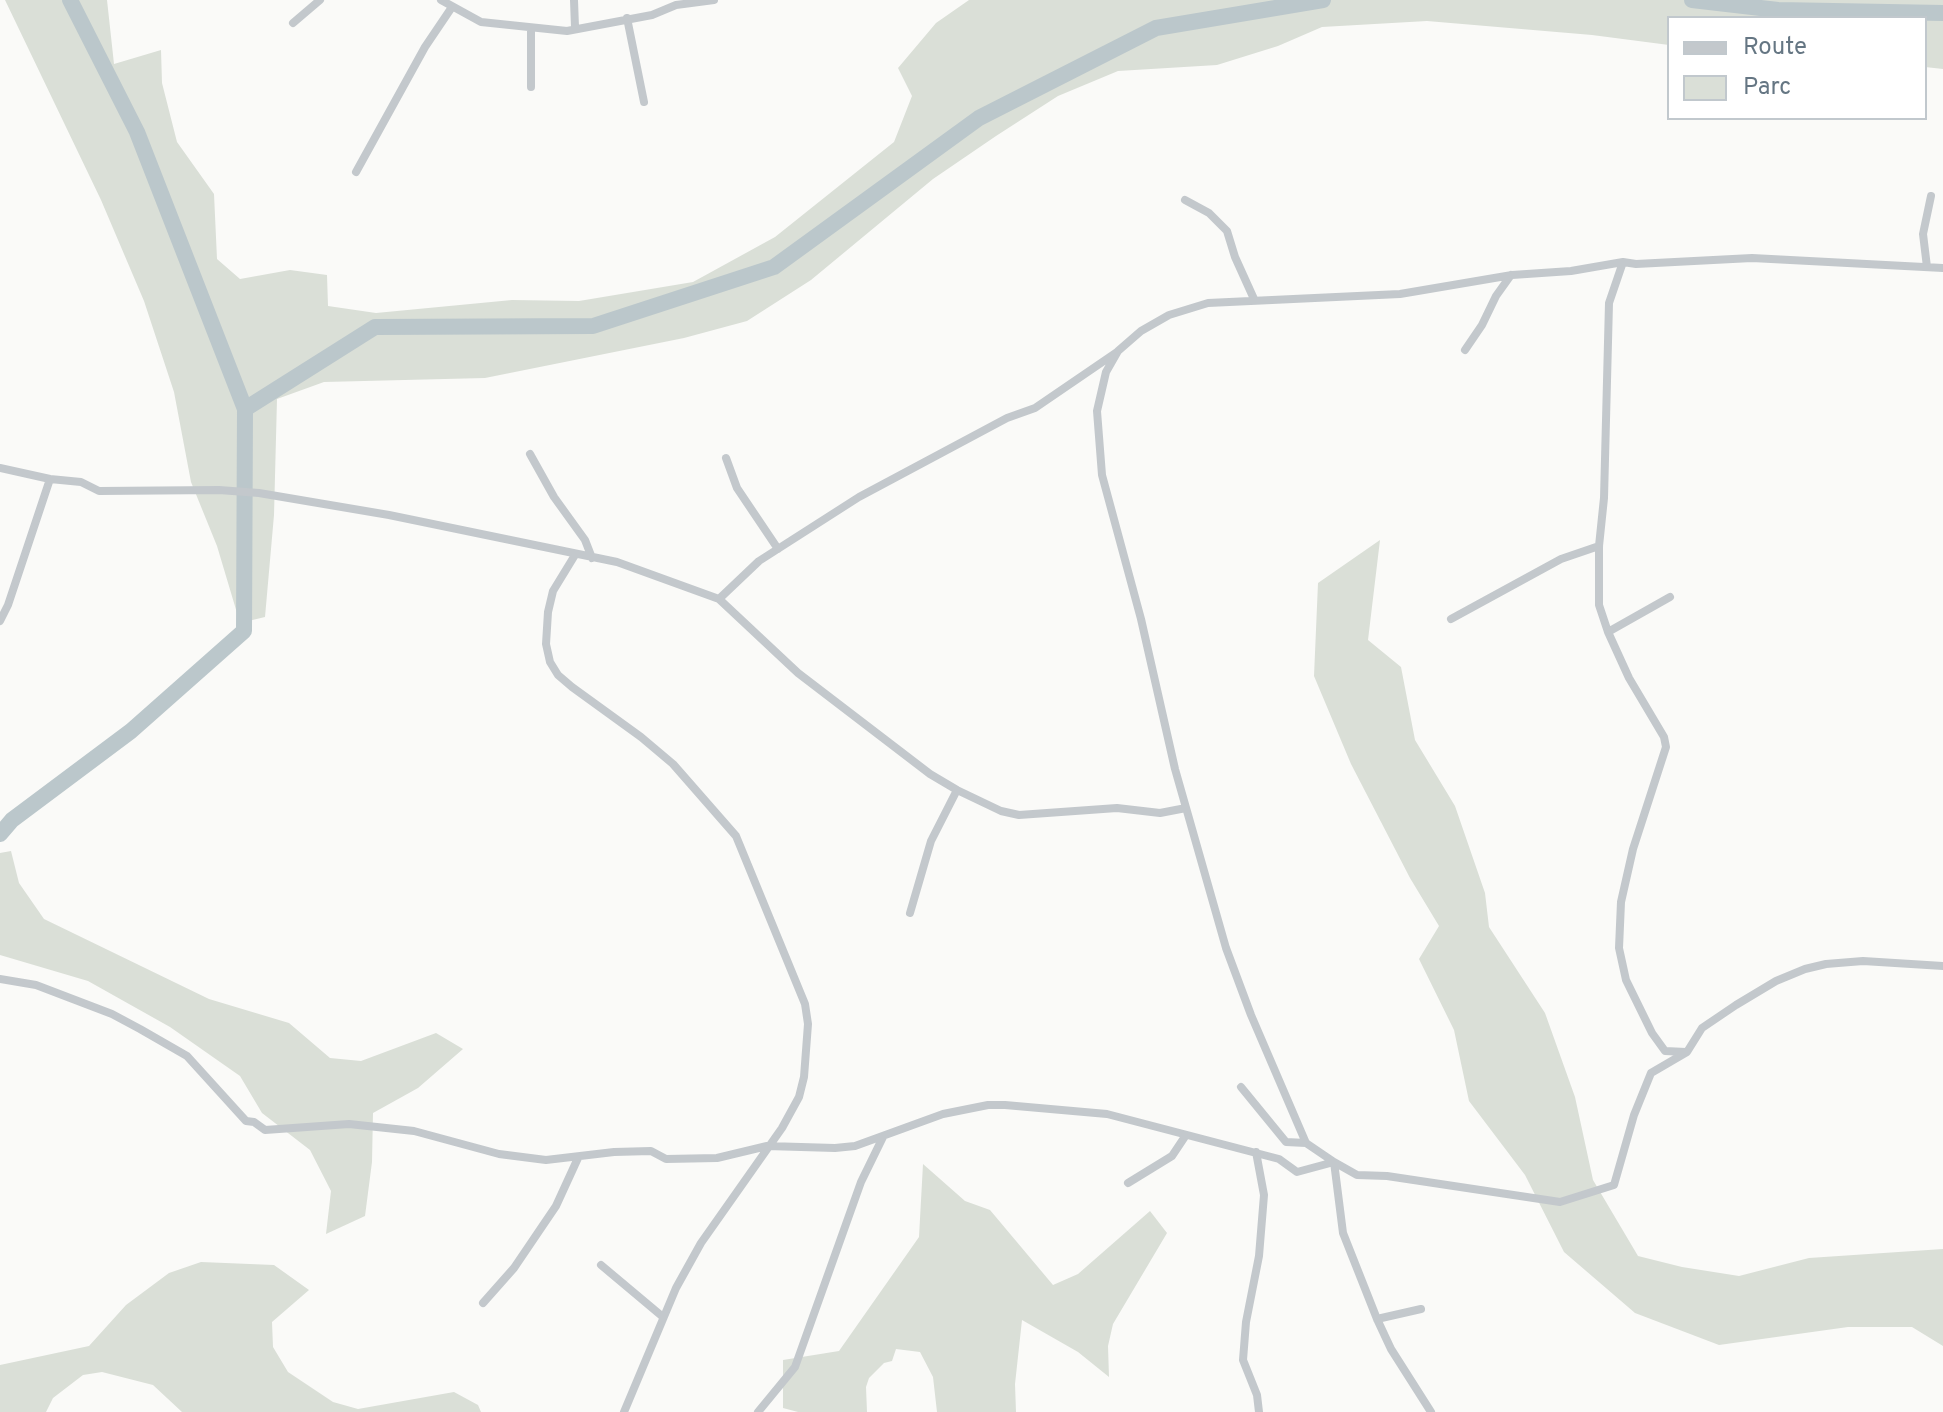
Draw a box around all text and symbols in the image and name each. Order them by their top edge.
legend [1667,16,1927,120]
text: Route [1743,33,1807,63]
text: Parc [1743,73,1791,103]

